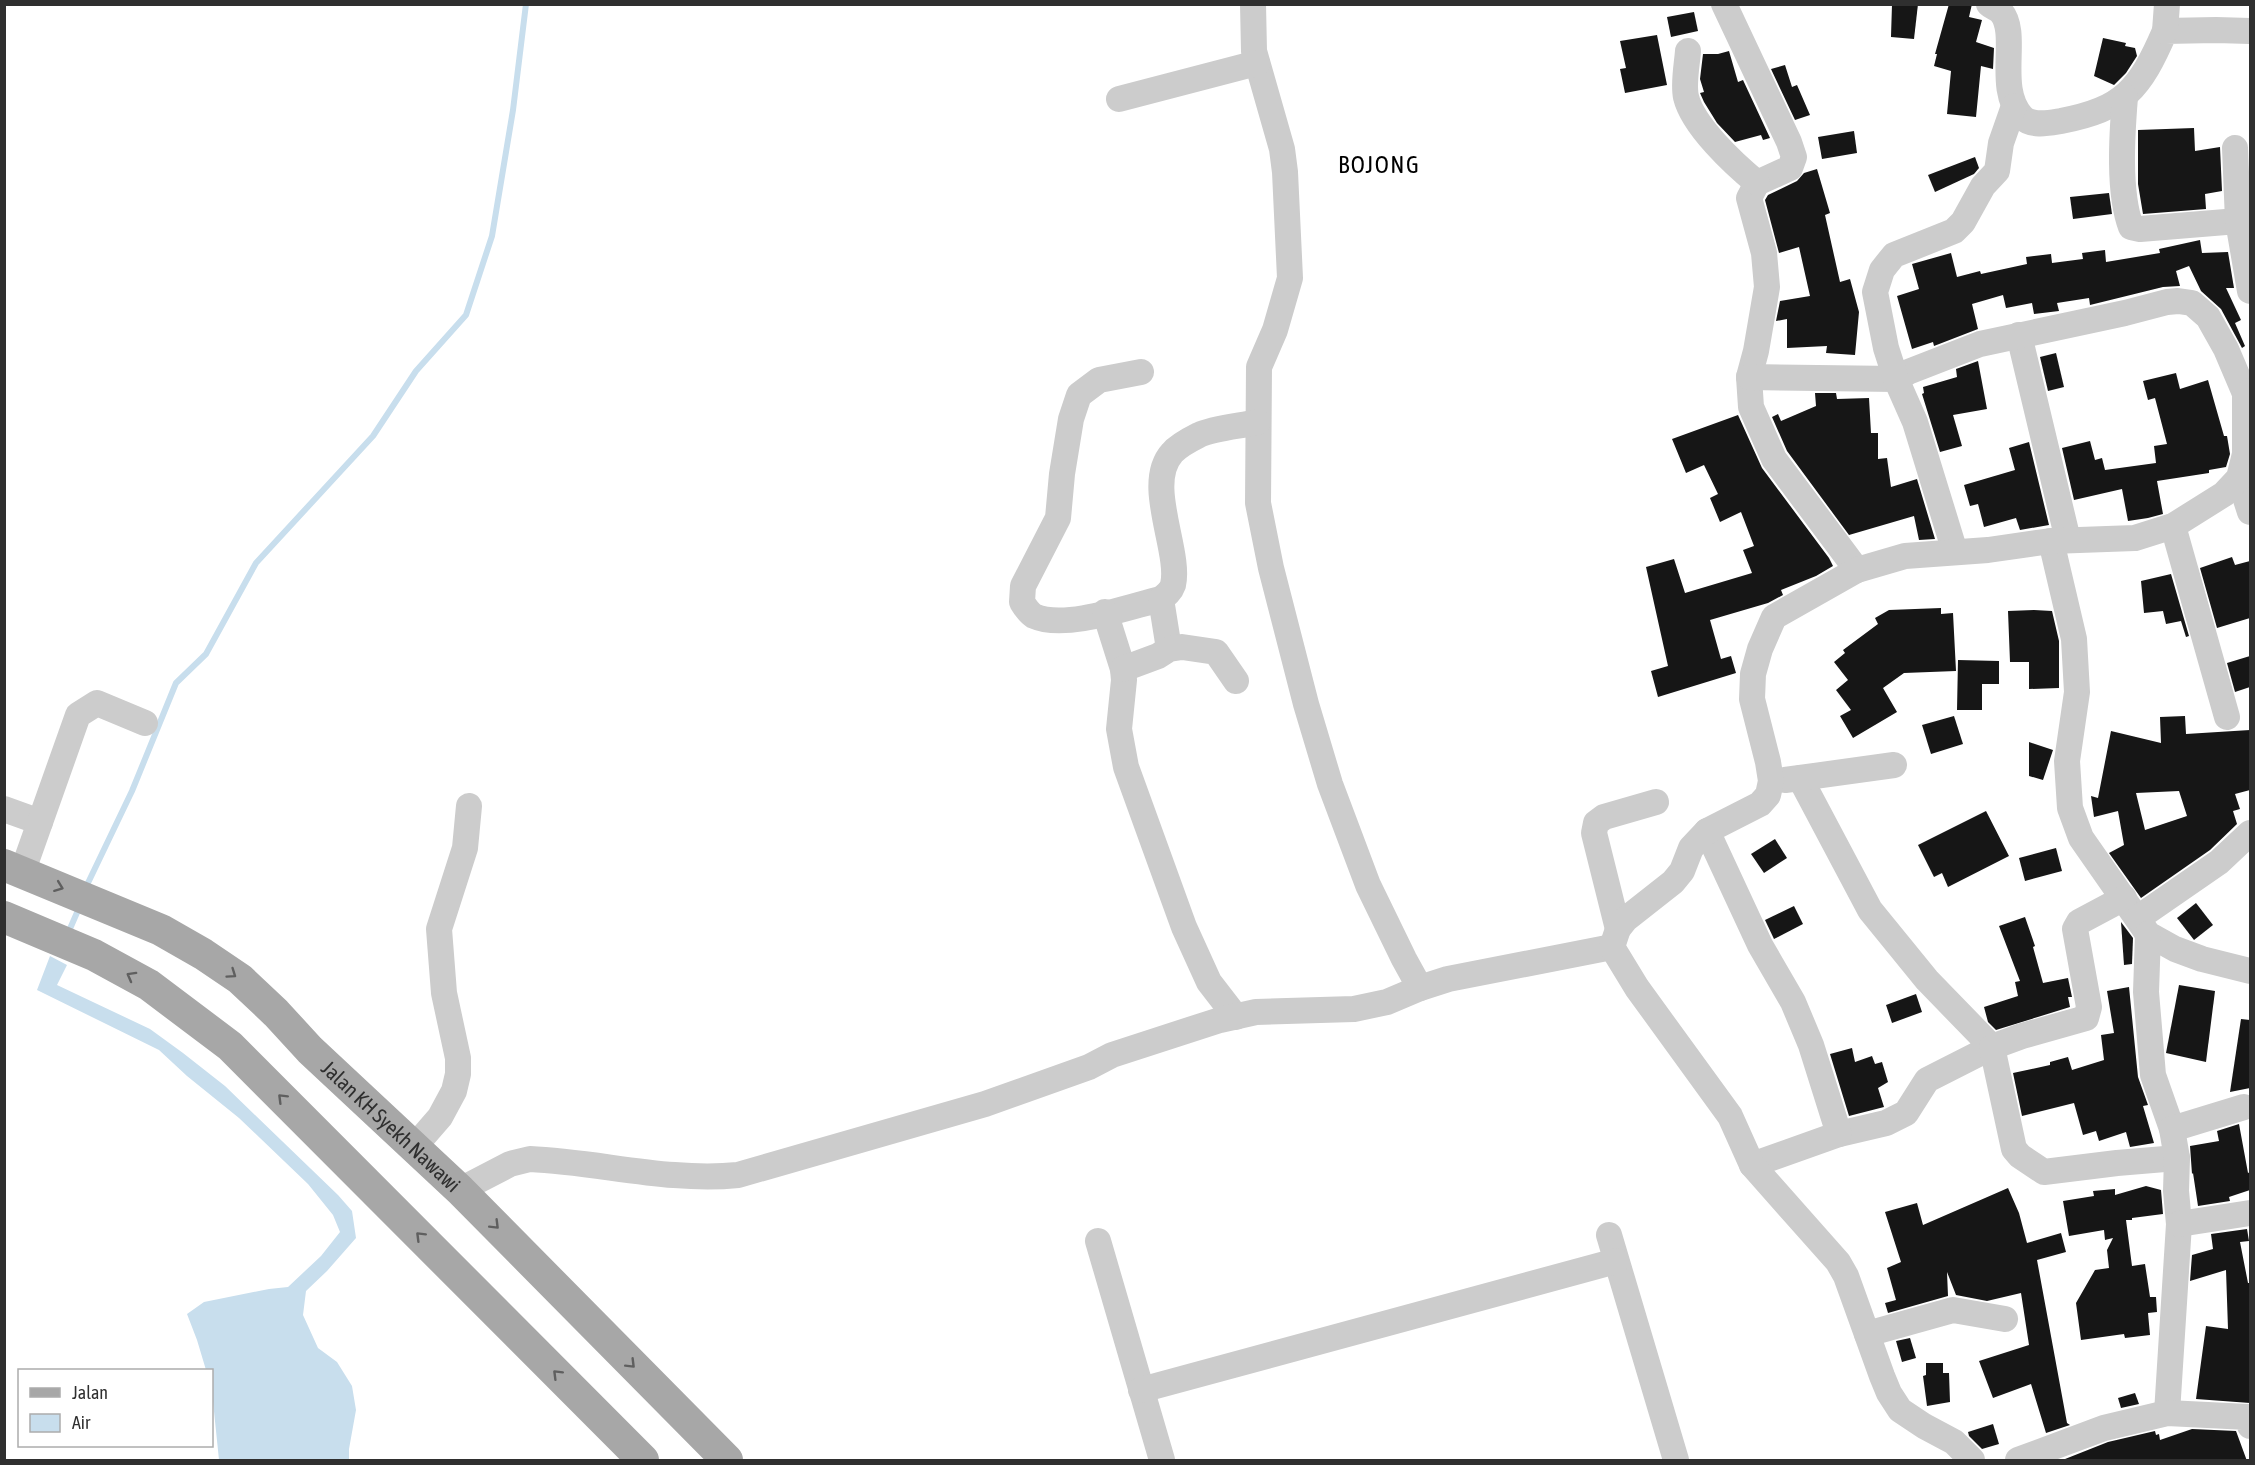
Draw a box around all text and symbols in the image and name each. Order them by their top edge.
district label: BOJONG [1338,151,1420,178]
one-way arrow [52,880,63,892]
one-way arrow [226,967,237,978]
one-way arrow [127,972,138,983]
street label: Jalan KH Syekh Nawawi [317,1055,466,1196]
one-way arrow [279,1094,290,1105]
one-way arrow [487,1217,498,1228]
one-way arrow [416,1232,426,1243]
one-way arrow [624,1356,635,1367]
legend [18,1369,213,1447]
one-way arrow [554,1371,565,1382]
text: Jalan [72,1382,108,1403]
text: Air [72,1412,91,1433]

